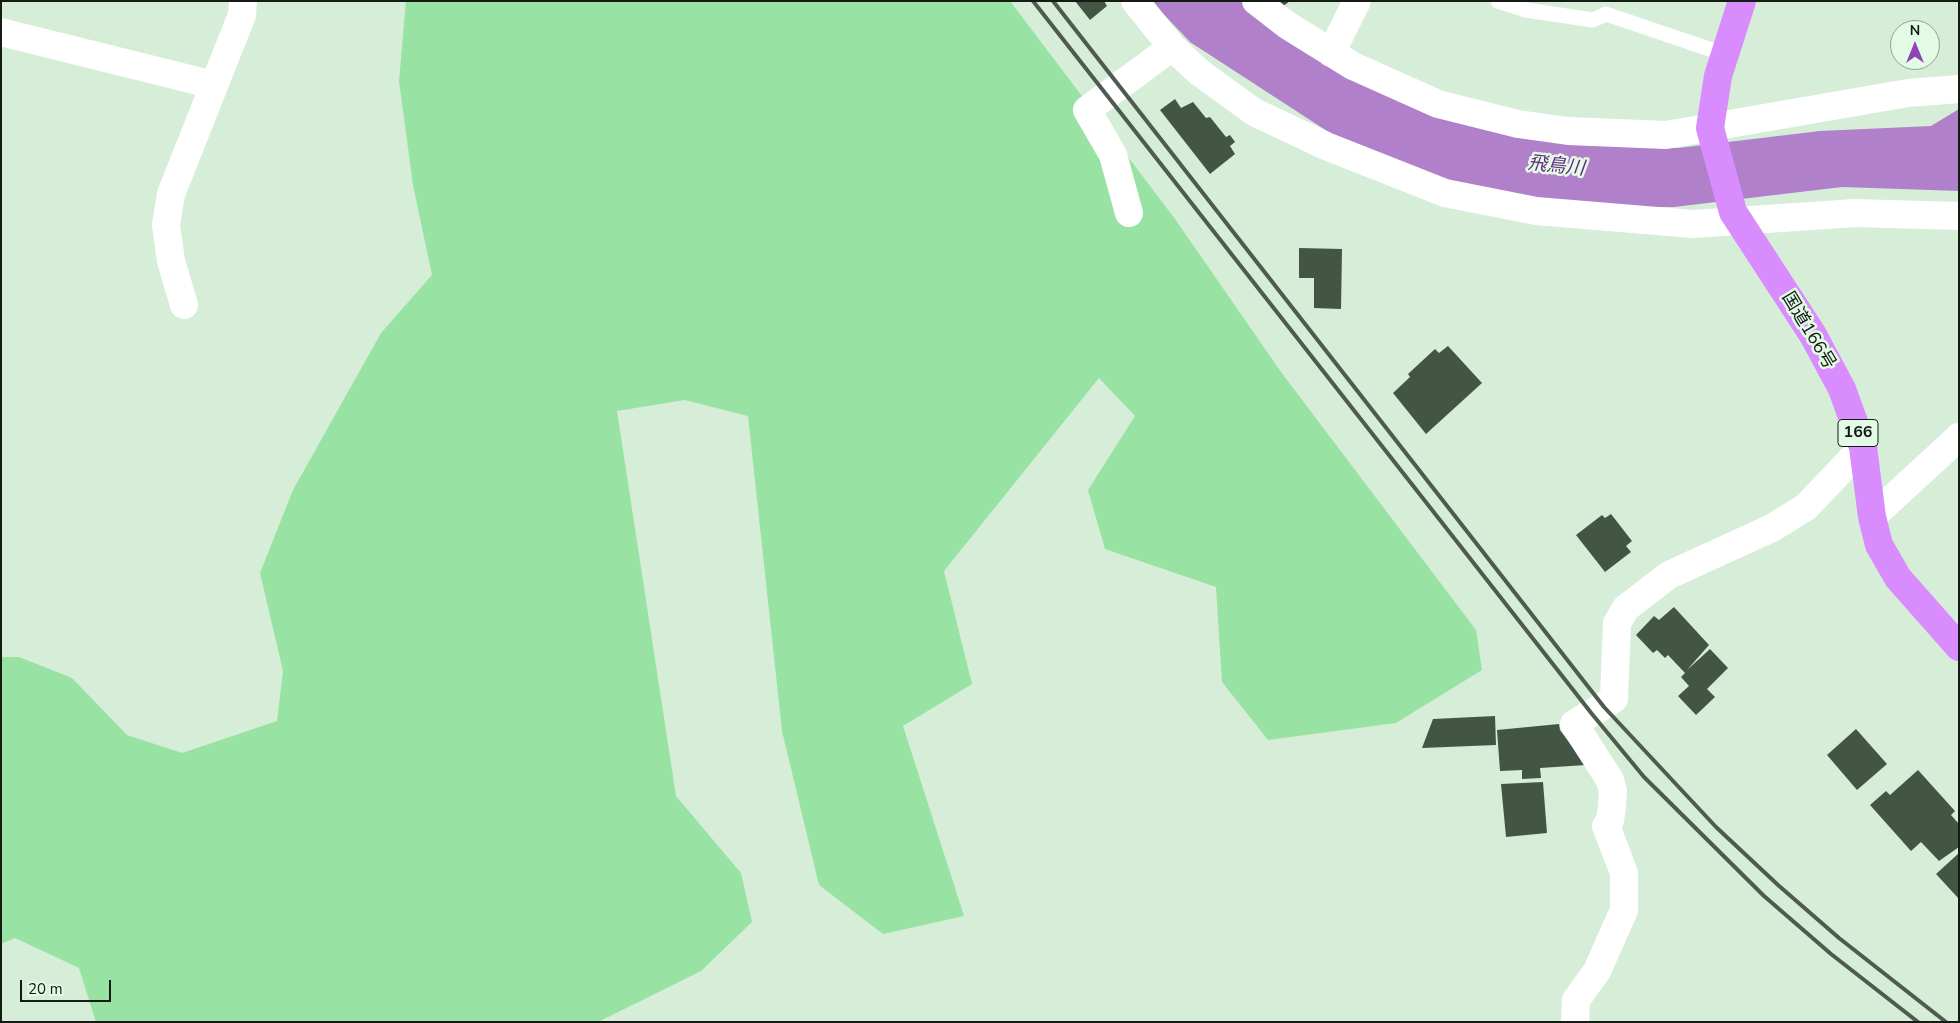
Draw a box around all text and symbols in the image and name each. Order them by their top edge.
north arrow [1890,20,1940,70]
text: N [1910,21,1920,40]
water label: 飛鳥川 [1526,153,1586,181]
street label: 国道166号 [1776,288,1840,374]
road number: 166 [1838,419,1878,446]
scale bar [22,970,114,1002]
text: 20 m [28,979,63,999]

